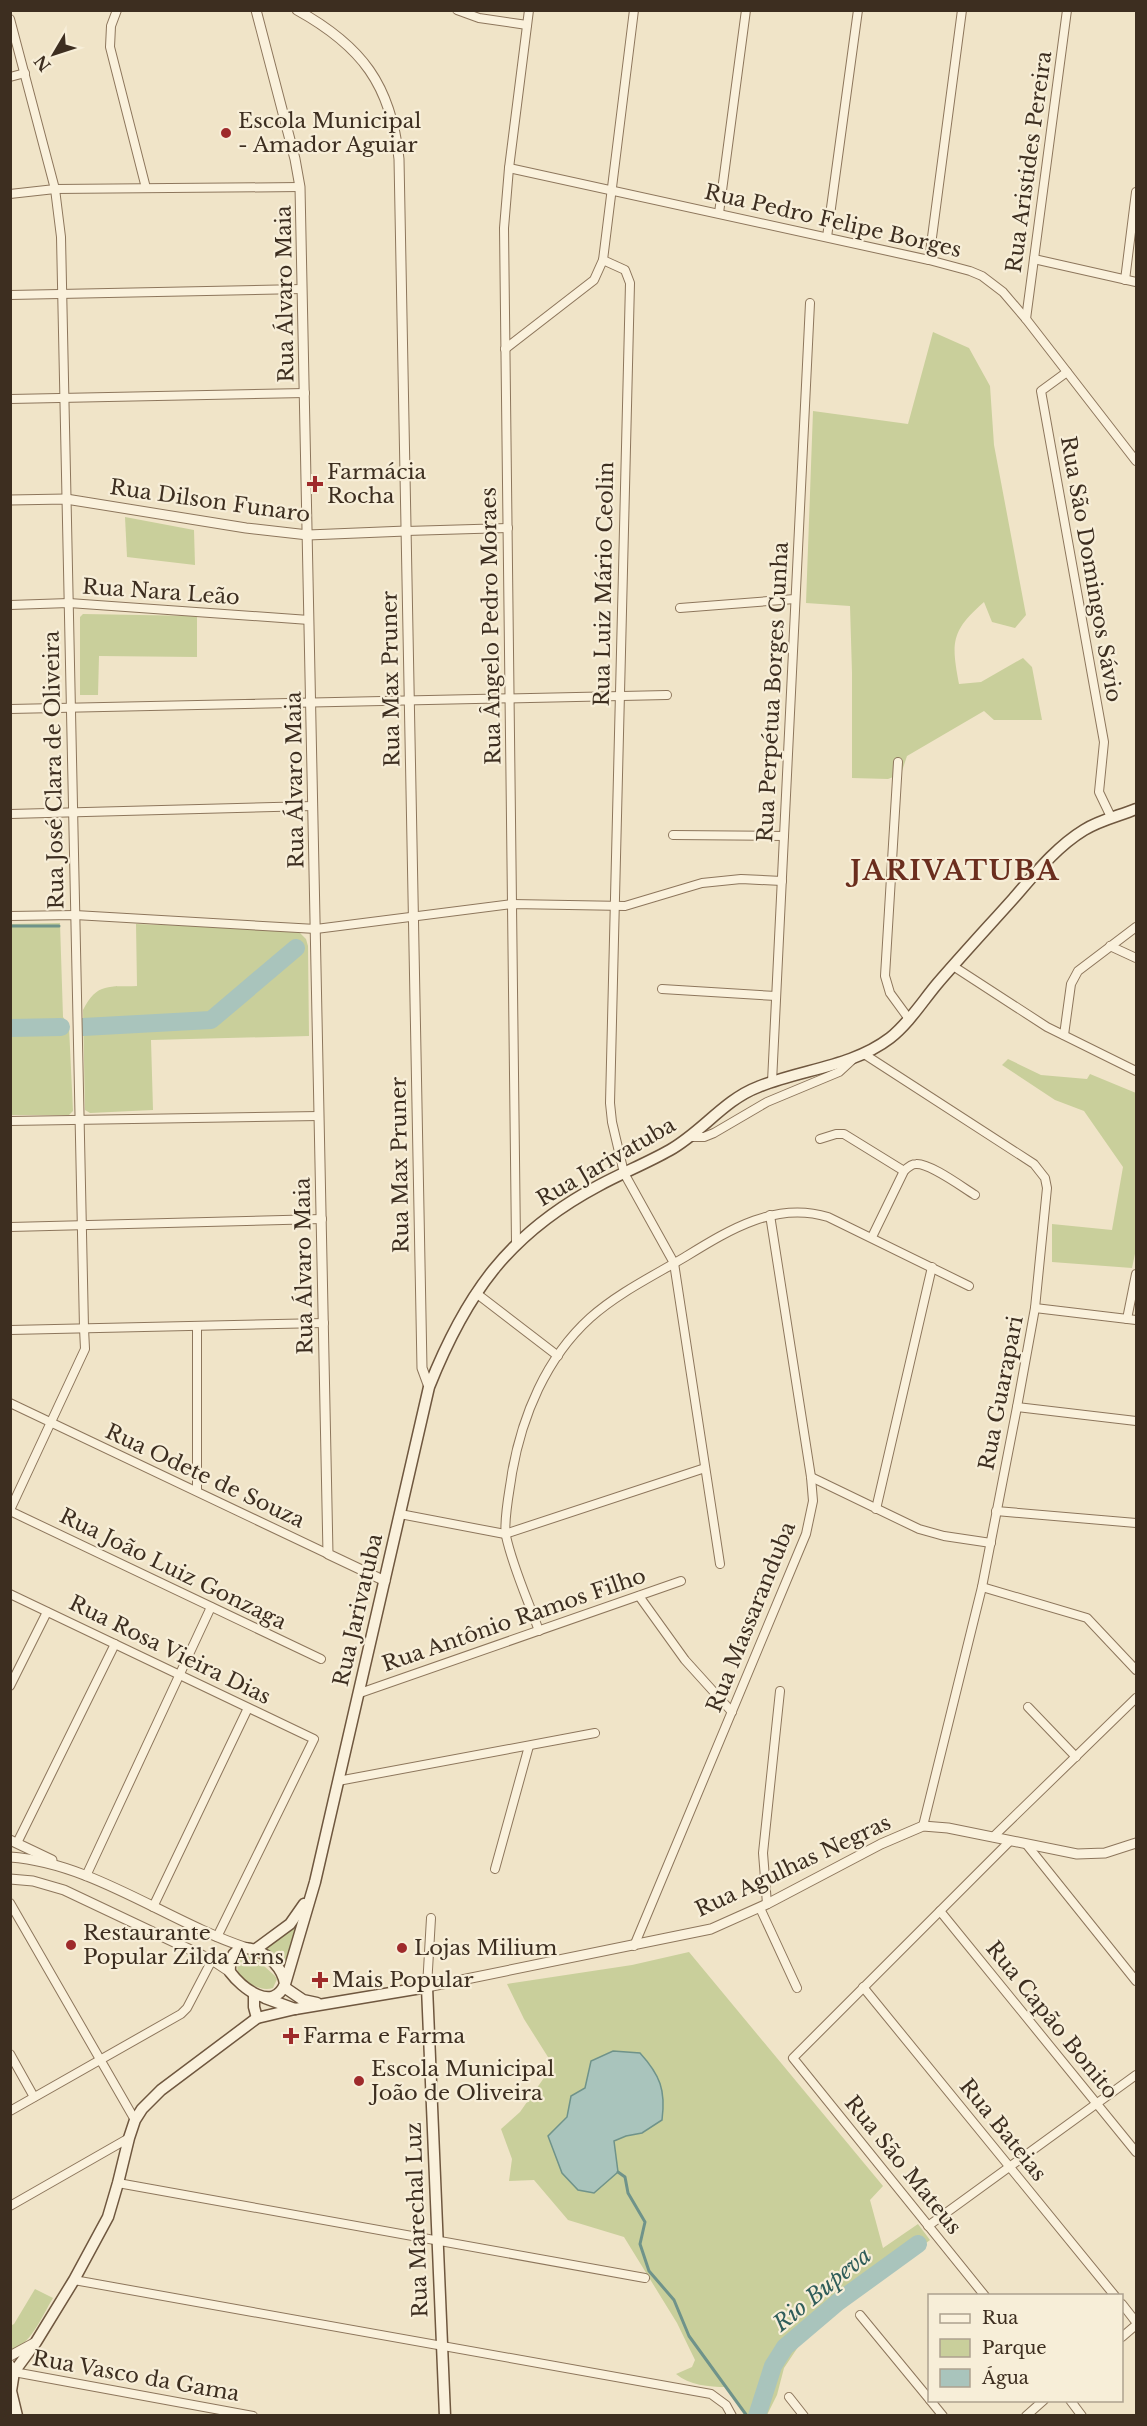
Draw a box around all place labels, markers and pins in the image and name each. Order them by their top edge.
place label: Escola Municipal - Amador Aguiar [238,108,422,158]
marker: Escola Municipal - Amador Aguiar [219,126,233,140]
place label: Farmácia Rocha [327,459,427,509]
marker: Farmácia Rocha [308,477,322,491]
place label: Restaurante Popular Zilda Arns [83,1920,284,1970]
place label: Lojas Milium [414,1935,558,1961]
marker: Restaurante Popular Zilda Arns [64,1938,78,1952]
marker: Lojas Milium [395,1941,409,1955]
place label: Mais Popular [332,1967,474,1993]
marker: Mais Popular [313,1973,327,1987]
place label: Farma e Farma [303,2023,465,2049]
marker: Farma e Farma [284,2029,298,2043]
place label: Escola Municipal João de Oliveira [368,2056,555,2106]
marker: Escola Municipal João de Oliveira [352,2074,366,2088]

